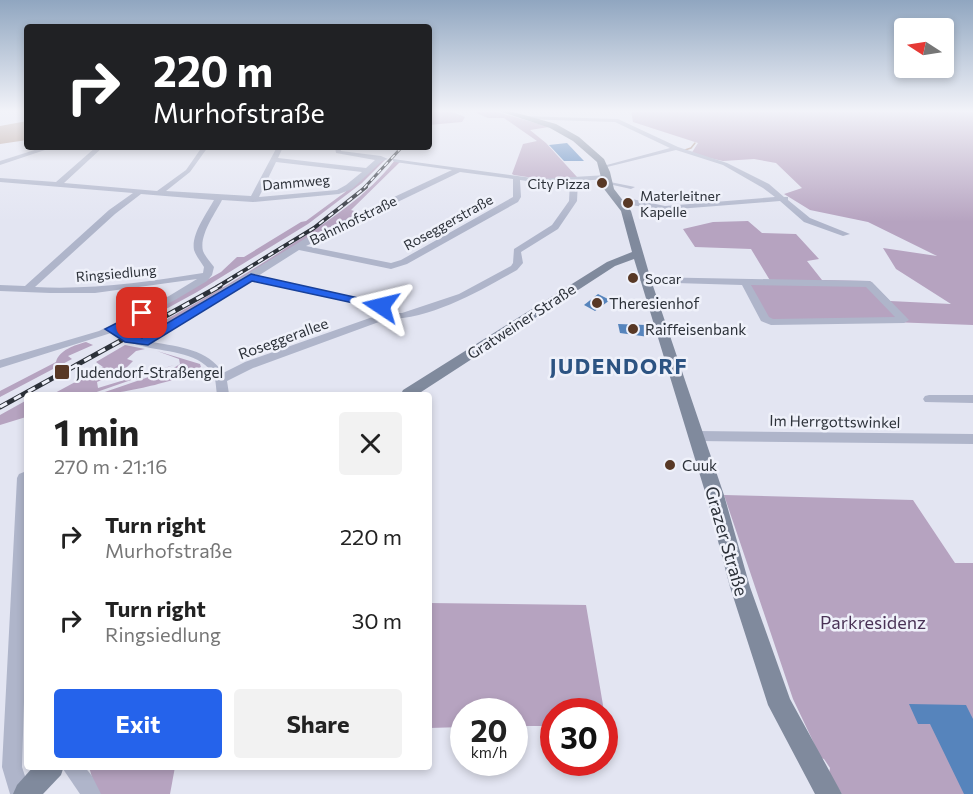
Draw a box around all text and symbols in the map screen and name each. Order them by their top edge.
north arrow [894,18,954,78]
map controls [894,18,954,78]
text: 220 m [153,44,273,96]
icon: right [54,48,132,126]
text: Murhofstraße [153,96,325,129]
street label: Dammweg [261,171,331,193]
place label: City Pizza [528,175,590,192]
marker: City Pizza [595,176,609,190]
place label: Materleitner Kapelle [640,187,721,220]
street label: Roseggerstraße [400,190,496,254]
street label: Bahnhofstraße [307,192,399,248]
marker: Materleitner Kapelle [621,196,635,210]
street label: Ringsiedlung [75,261,158,285]
place label: Socar [645,270,682,287]
marker: Socar [626,271,640,285]
position arrow [349,274,413,338]
street label: Gratweiner Straße [464,279,578,363]
pin [116,287,167,338]
place label: Theresienhof [609,294,699,312]
icon: arrive [125,296,158,329]
marker: Theresienhof [590,296,604,310]
street label: Roseggerallee [236,313,330,363]
place label: Raiffeisenbank [645,320,746,338]
marker: Raiffeisenbank [626,322,640,336]
district label: JUDENDORF [550,353,688,378]
marker: Judendorf-Straßengel [53,363,71,381]
place label: Judendorf-Straßengel [76,363,223,381]
text: 1 min [54,409,139,453]
street label: Im Herrgottswinkel [769,411,901,431]
button: close [339,412,402,475]
text: 270 m · 21:16 [54,454,167,478]
place label: Cuuk [682,456,717,474]
marker: Cuuk [663,458,677,472]
street label: Grazer Straße [701,484,753,598]
text: Turn right [105,511,206,538]
icon: right [54,520,87,553]
text: 220 m [340,523,402,550]
text: Murhofstraße [105,538,232,562]
text: Turn right [105,595,206,622]
icon: right [54,604,87,637]
text: 30 m [352,607,402,634]
park label: Parkresidenz [820,611,926,633]
text: Ringsiedlung [105,622,221,646]
button: Exit [54,689,222,758]
button: Share [234,689,402,758]
speed limit sign: 30 [540,698,618,776]
text: 20 [471,711,507,748]
text: km/h [471,743,507,761]

